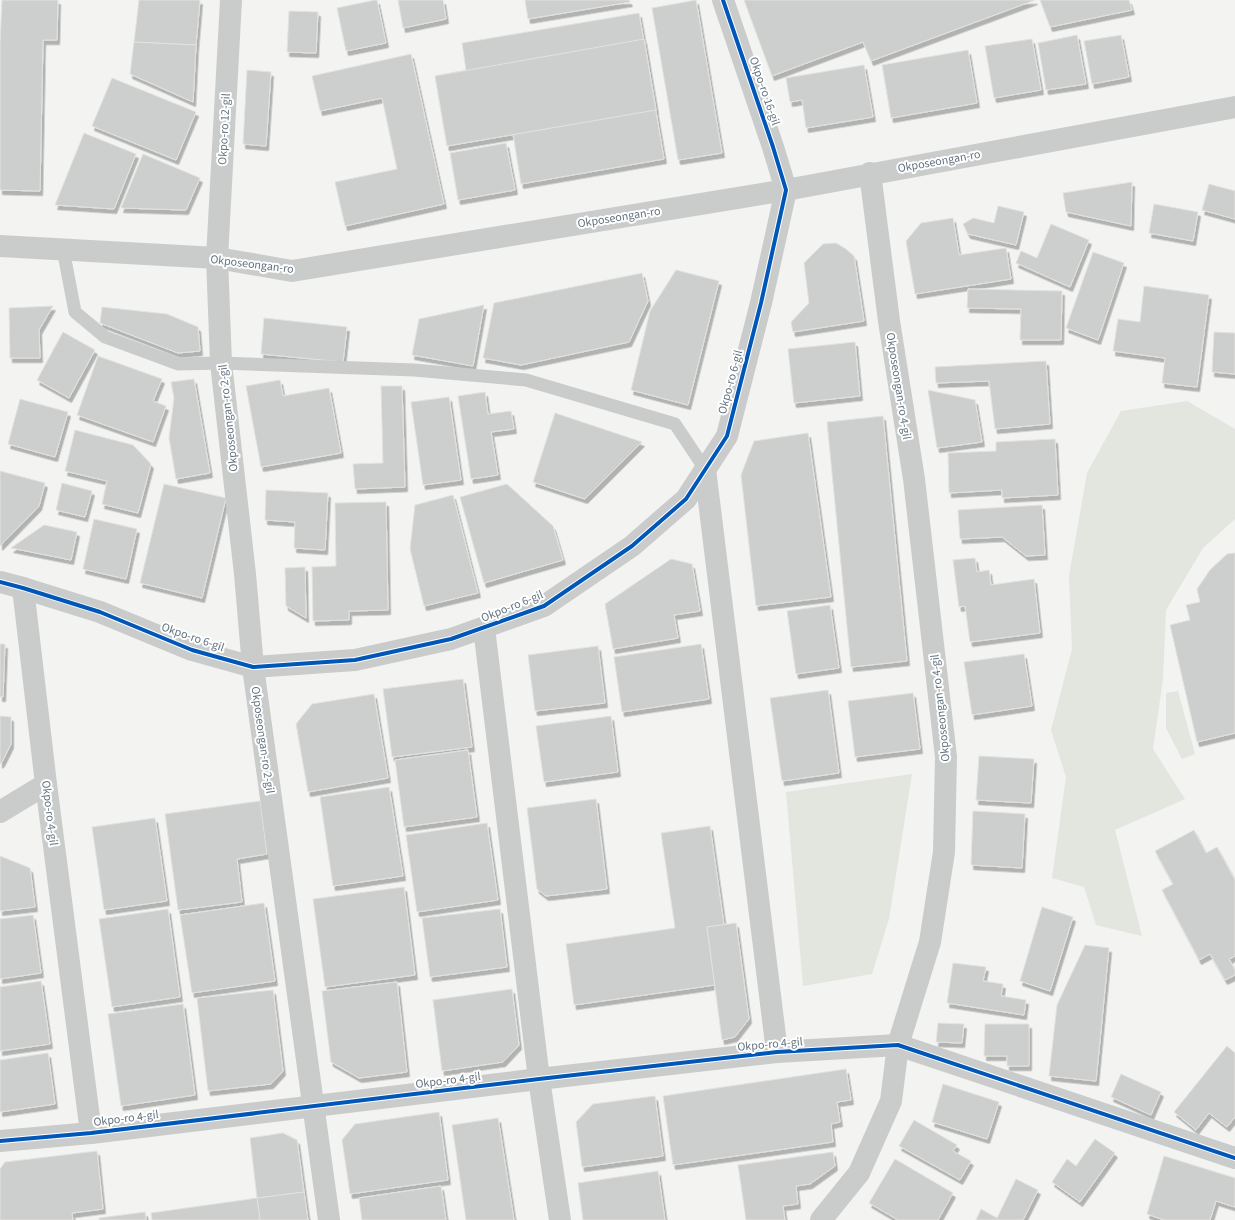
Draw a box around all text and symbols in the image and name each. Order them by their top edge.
street label: Okpo-ro 16-gil [745,55,784,128]
street label: Okpo-ro 12-gil [214,93,235,165]
street label: Okposeongan-ro [896,146,982,177]
street label: Okposeongan-ro [576,203,662,232]
street label: Okposeongan-ro [209,251,295,278]
street label: Okposeongan-ro 4-gil [882,331,915,441]
street label: Okpo-ro 6-gil [714,348,747,416]
street label: Okposeongan-ro 2-gil [214,363,243,473]
street label: Okpo-ro 6-gil [479,586,546,627]
street label: Okpo-ro 6-gil [159,619,227,656]
street label: Okposeongan-ro 4-gil [926,653,955,763]
street label: Okposeongan-ro 2-gil [247,685,278,795]
street label: Okpo-ro 4-gil [37,779,62,847]
street label: Okpo-ro 4-gil [737,1033,803,1056]
street label: Okpo-ro 4-gil [414,1068,482,1093]
street label: Okpo-ro 4-gil [92,1106,160,1131]

